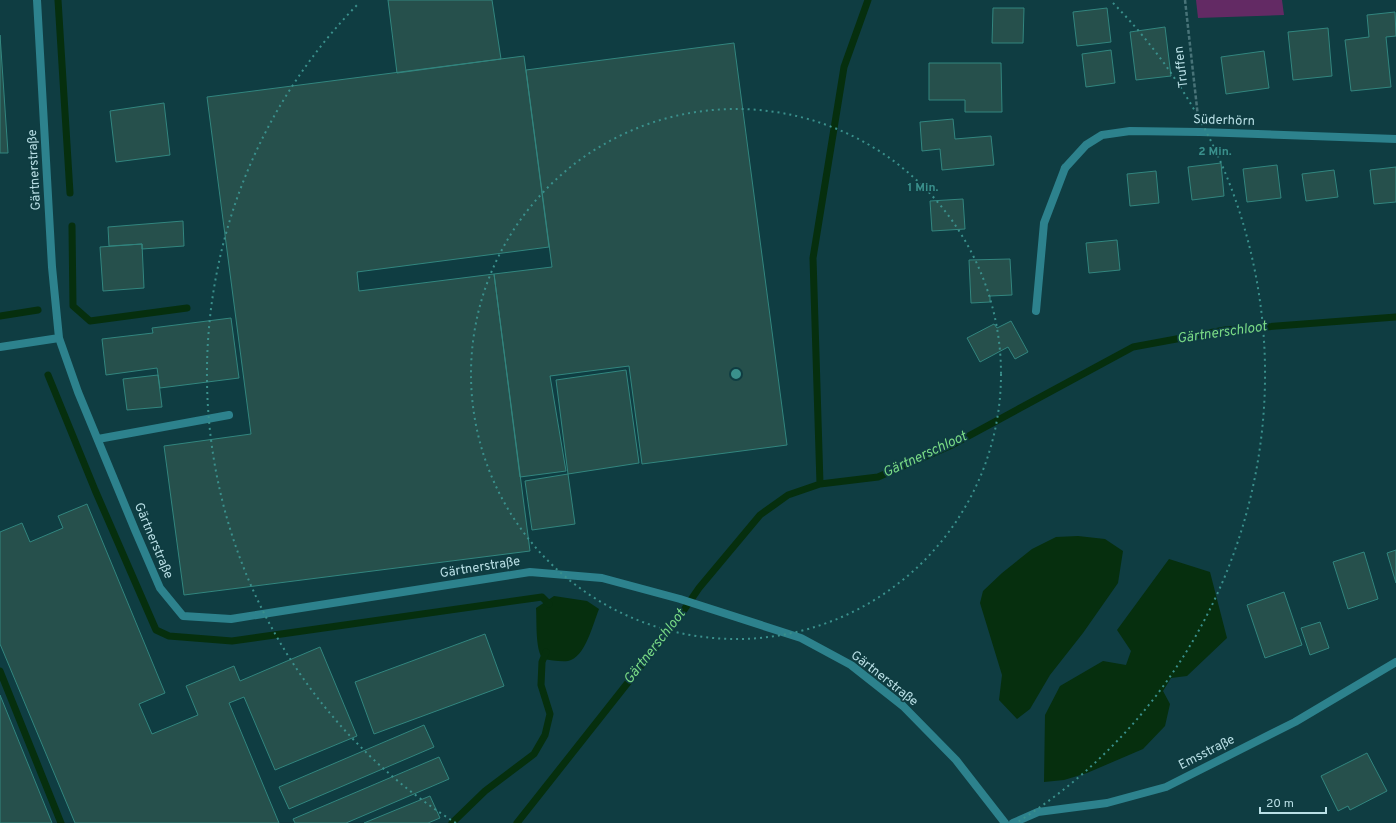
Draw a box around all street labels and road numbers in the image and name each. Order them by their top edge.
street label: Truffen [1172,45,1192,89]
street label: Süderhörn [1193,112,1255,130]
street label: Gärtnerstraße [25,129,45,211]
street label: Gärtnerstraße [130,501,176,581]
street label: Gärtnerstraße [439,554,521,582]
street label: Gärtnerstraße [847,648,921,710]
street label: Emsstraße [1176,732,1238,774]

